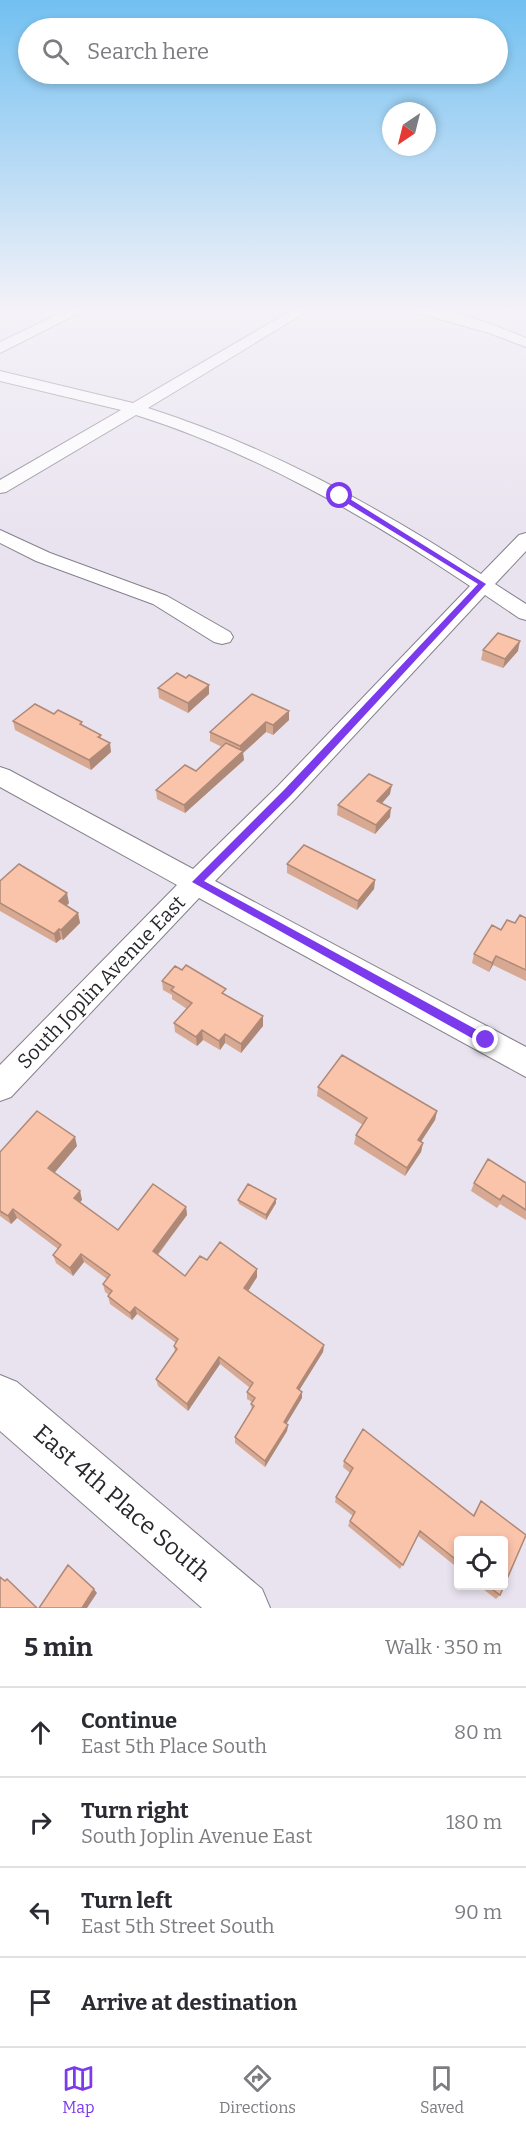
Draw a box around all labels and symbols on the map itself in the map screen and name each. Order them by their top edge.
north arrow [382,102,436,156]
route start [326,482,352,508]
street label: South Joplin Avenue East [12,890,190,1074]
route end [472,1026,498,1052]
street label: East 4th Place South [28,1419,216,1587]

